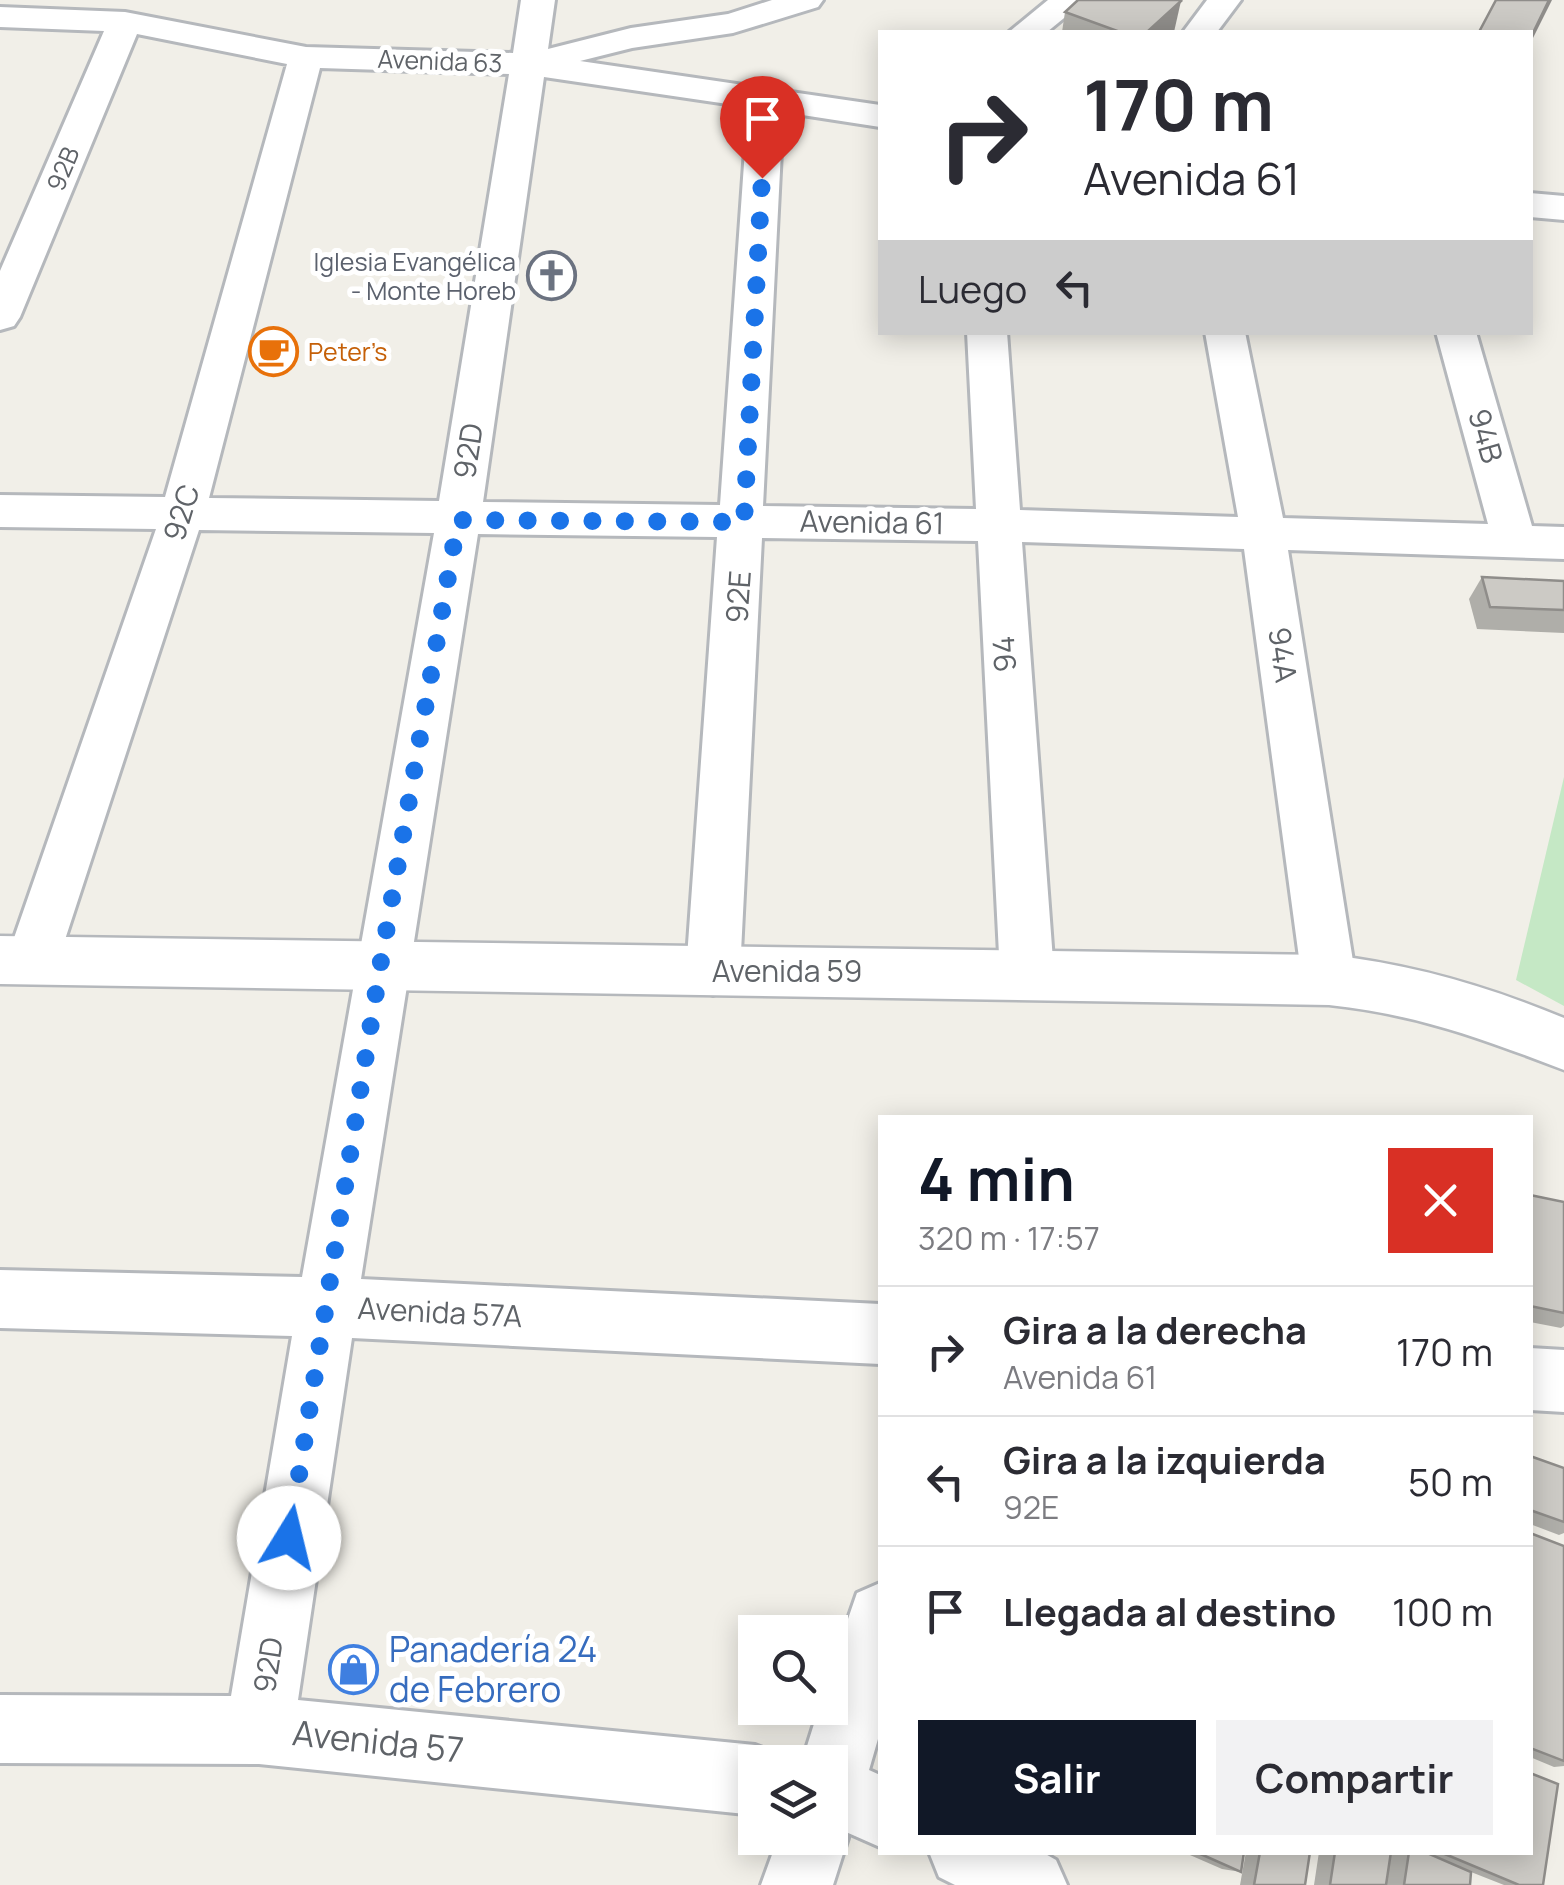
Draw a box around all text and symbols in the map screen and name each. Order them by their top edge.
street label: Avenida 63 [377,41,503,80]
text: 170 m [1083,56,1274,152]
icon: right [918,70,1048,200]
pin [720,76,805,179]
icon: arrive [735,91,790,146]
street label: 92B [38,141,87,196]
text: Avenida 61 [1083,147,1300,209]
place label: Iglesia Evangélica - Monte Horeb [313,244,516,308]
church icon: Iglesia Evangélica - Monte Horeb [525,250,577,302]
icon: left [1047,260,1102,315]
text: Luego [918,262,1027,314]
cafe icon: Peter’s [247,326,299,378]
place label: Peter’s [308,334,387,369]
street label: 94B [1459,404,1514,468]
street label: 92D [443,420,492,482]
street label: 92C [153,479,209,546]
street label: Avenida 61 [799,500,945,543]
street label: 92E [715,569,760,625]
street label: 94A [1259,624,1308,685]
street label: 94 [982,635,1025,674]
street label: Avenida 59 [712,950,862,991]
text: 4 min [918,1137,1075,1219]
button: close [1388,1148,1493,1253]
text: 320 m · 17:57 [918,1216,1100,1260]
street label: Avenida 57A [357,1287,524,1336]
text: Gira a la derecha [1003,1303,1307,1355]
icon: right [918,1324,973,1379]
text: 170 m [1396,1325,1493,1377]
text: Avenida 61 [1003,1355,1157,1399]
text: Gira a la izquierda [1003,1433,1326,1485]
icon: left [918,1454,973,1509]
text: 50 m [1408,1455,1493,1507]
text: 92E [1003,1485,1059,1529]
position arrow [237,1486,341,1590]
icon: arrive [918,1584,973,1639]
text: Llegada al destino [1003,1585,1336,1637]
text: 100 m [1392,1585,1493,1637]
map controls [738,1615,848,1855]
button: search [738,1615,848,1725]
place label: Panadería 24 de Febrero [389,1625,597,1713]
street label: 92D [243,1634,292,1696]
shop icon: Panadería 24 de Febrero [328,1644,380,1696]
street label: Avenida 57 [290,1708,466,1774]
button: Salir [918,1720,1196,1835]
button: Compartir [1216,1720,1493,1835]
button: layers [738,1745,848,1855]

